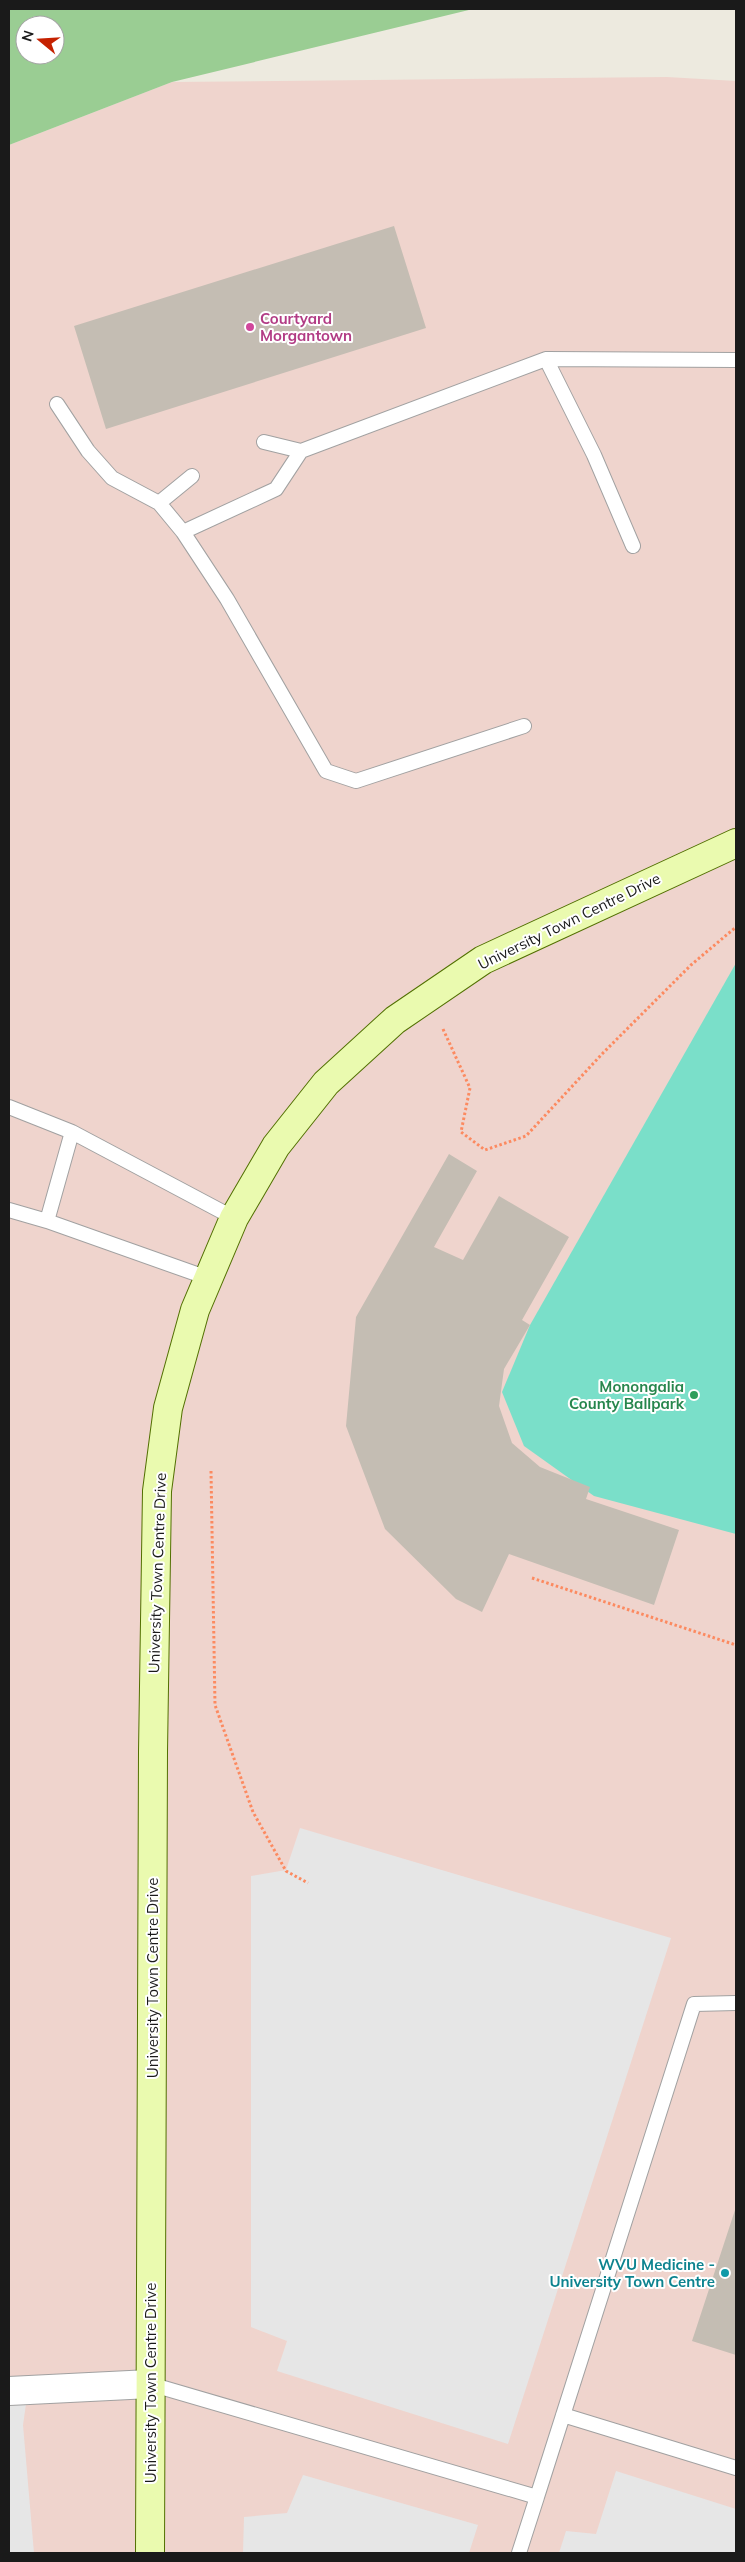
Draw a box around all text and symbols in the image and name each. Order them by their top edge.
north arrow [15,15,65,65]
text: N [17,28,38,44]
place label: Courtyard Morgantown [260,309,352,345]
marker: Courtyard Morgantown [244,321,256,333]
street label: University Town Centre Drive [475,868,663,974]
place label: Monongalia County Ballpark [569,1377,685,1413]
marker: Monongalia County Ballpark [688,1389,700,1401]
street label: University Town Centre Drive [144,1472,170,1674]
street label: University Town Centre Drive [143,1878,162,2078]
place label: WVU Medicine - University Town Centre [549,2255,715,2291]
marker: WVU Medicine - University Town Centre [719,2267,731,2279]
street label: University Town Centre Drive [141,2283,160,2483]

